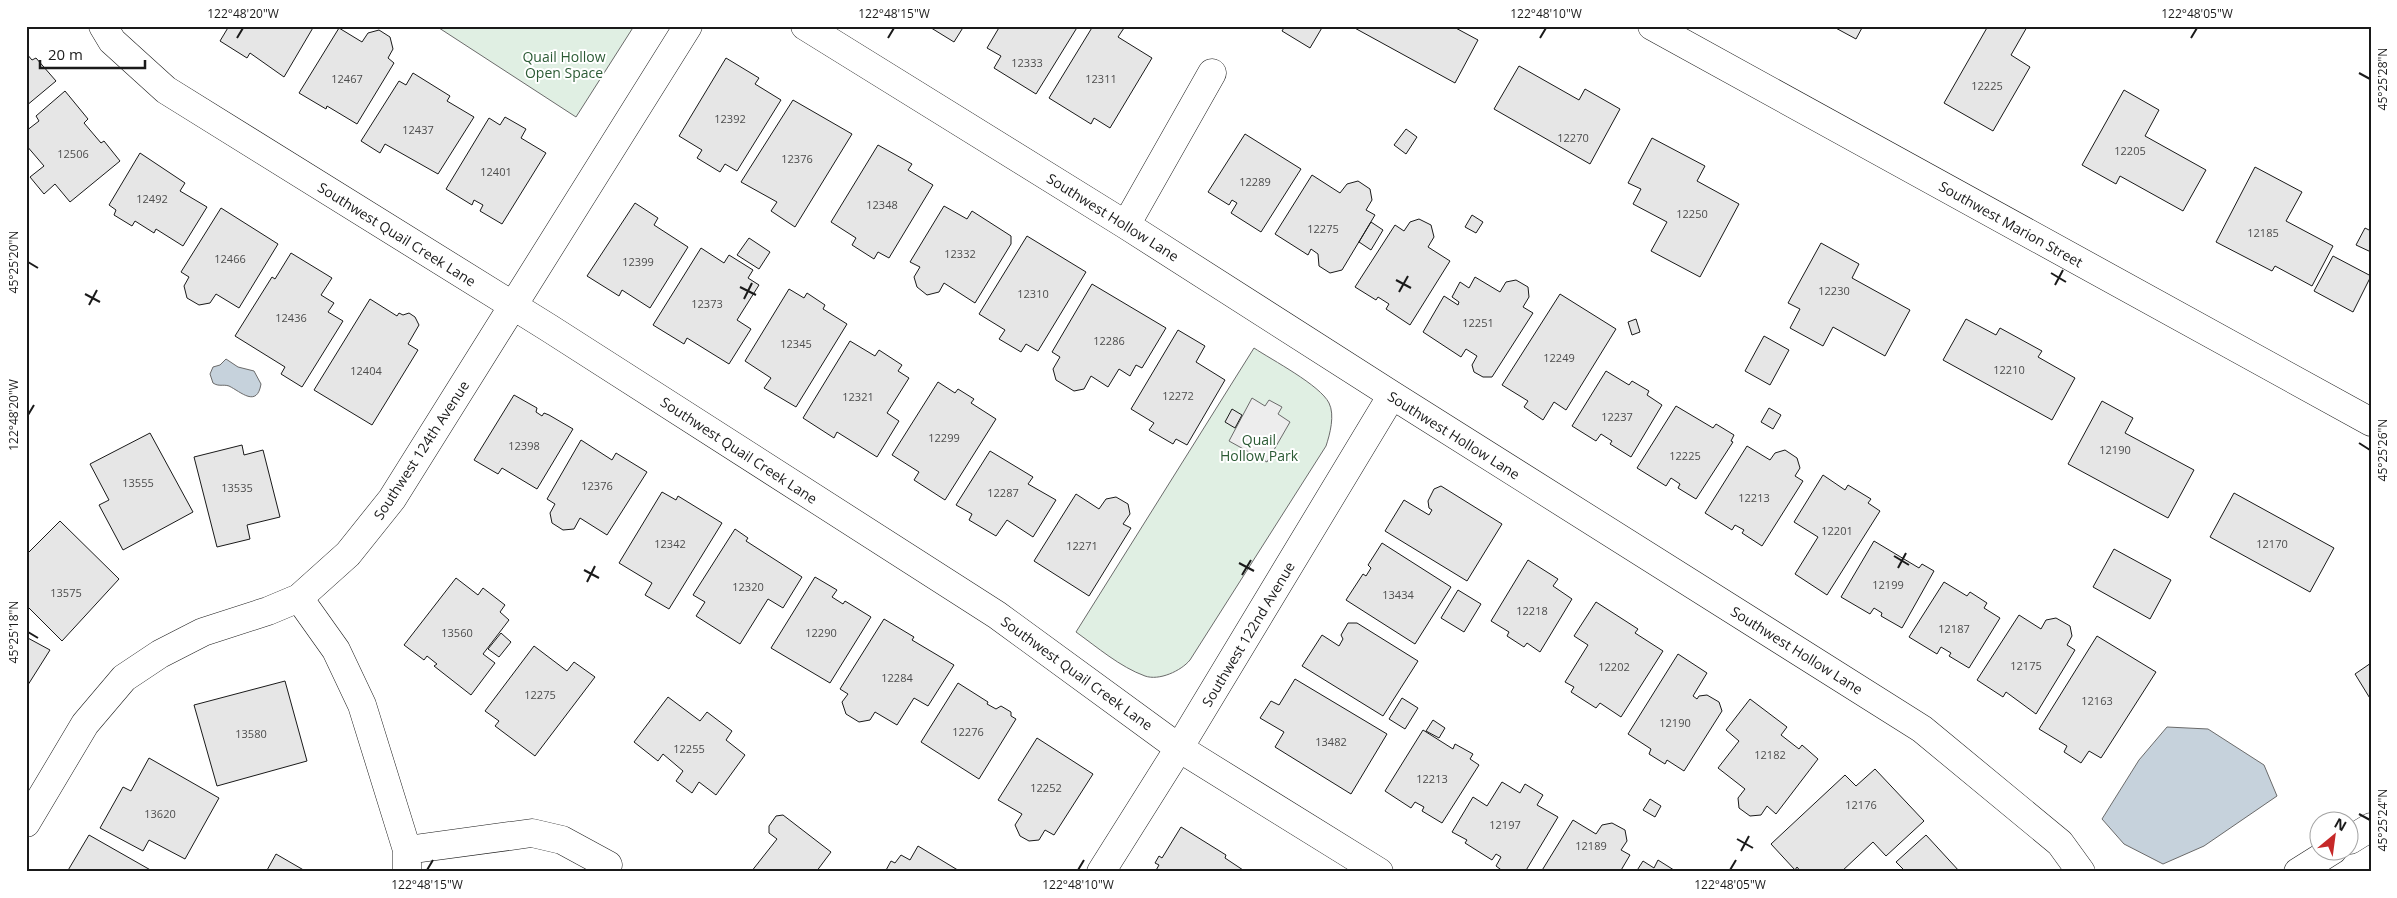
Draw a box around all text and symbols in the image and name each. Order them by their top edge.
text: 122°48'20"W [207,5,279,22]
text: 122°48'15"W [858,5,930,22]
text: 122°48'10"W [1510,5,1582,22]
text: 122°48'05"W [2161,5,2233,22]
scale bar [40,38,145,70]
text: 20 m [48,44,83,64]
park label: Quail Hollow Open Space [522,47,606,82]
text: 45°25'28"N [2374,48,2391,110]
house number: 12333 [1011,55,1043,70]
house number: 12467 [331,71,363,86]
house number: 12311 [1085,71,1117,86]
house number: 12225 [1971,78,2003,93]
house number: 12392 [714,111,746,126]
house number: 12437 [402,122,434,137]
house number: 12270 [1557,130,1589,145]
house number: 12205 [2114,143,2146,158]
house number: 12506 [57,146,89,161]
house number: 12376 [781,151,813,166]
house number: 12401 [480,164,512,179]
street label: Southwest Hollow Lane [1043,169,1183,266]
house number: 12289 [1239,174,1271,189]
street label: Southwest Quail Creek Lane [314,177,480,291]
street label: Southwest Marion Street [1936,177,2086,271]
house number: 12492 [136,191,168,206]
house number: 12348 [866,197,898,212]
house number: 12250 [1676,206,1708,221]
house number: 12275 [1307,221,1339,236]
house number: 12185 [2247,225,2279,240]
text: 45°25'20"N [5,231,22,293]
house number: 12332 [944,246,976,261]
house number: 12466 [214,251,246,266]
house number: 12399 [622,254,654,269]
house number: 12230 [1818,283,1850,298]
house number: 12310 [1017,286,1049,301]
house number: 12373 [691,296,723,311]
house number: 12436 [275,310,307,325]
house number: 12251 [1462,315,1494,330]
house number: 12286 [1093,333,1125,348]
house number: 12345 [780,336,812,351]
house number: 12249 [1543,350,1575,365]
house number: 12210 [1993,362,2025,377]
house number: 12404 [350,363,382,378]
street label: Southwest 124th Avenue [369,377,473,523]
text: 122°48'20"W [5,379,22,451]
street label: Southwest Hollow Lane [1384,387,1524,484]
house number: 12272 [1162,388,1194,403]
house number: 12321 [842,389,874,404]
street label: Southwest Quail Creek Lane [657,392,821,508]
house number: 12237 [1601,409,1633,424]
text: 45°25'26"N [2374,419,2391,481]
house number: 12299 [928,430,960,445]
park label: Quail Hollow Park [1220,430,1299,465]
house number: 12398 [508,438,540,453]
house number: 12190 [2099,442,2131,457]
house number: 12225 [1669,448,1701,463]
house number: 13555 [122,475,154,490]
house number: 12376 [581,478,613,493]
house number: 13535 [221,480,253,495]
house number: 12287 [987,485,1019,500]
house number: 12213 [1738,490,1770,505]
house number: 12201 [1821,523,1853,538]
house number: 12342 [654,536,686,551]
house number: 12170 [2256,536,2288,551]
house number: 12271 [1066,538,1098,553]
street label: Southwest 122nd Avenue [1197,558,1299,710]
house number: 12199 [1872,577,1904,592]
house number: 12320 [732,579,764,594]
house number: 13575 [50,585,82,600]
house number: 13434 [1382,587,1414,602]
text: 45°25'18"N [5,601,22,663]
street label: Southwest Hollow Lane [1727,602,1867,699]
house number: 12218 [1516,603,1548,618]
street label: Southwest Quail Creek Lane [997,612,1157,735]
house number: 12187 [1938,621,1970,636]
house number: 13560 [441,625,473,640]
house number: 12290 [805,625,837,640]
house number: 12175 [2010,658,2042,673]
house number: 12202 [1598,659,1630,674]
house number: 12284 [881,670,913,685]
house number: 12275 [524,687,556,702]
house number: 12163 [2081,693,2113,708]
house number: 12190 [1659,715,1691,730]
house number: 12276 [952,724,984,739]
house number: 13580 [235,726,267,741]
house number: 13482 [1315,734,1347,749]
house number: 12255 [673,741,705,756]
house number: 12182 [1754,747,1786,762]
house number: 12213 [1416,771,1448,786]
house number: 12252 [1030,780,1062,795]
text: 45°25'24"N [2374,789,2391,851]
house number: 12176 [1845,797,1877,812]
house number: 13620 [144,806,176,821]
north arrow [2310,810,2360,860]
text: N [2331,813,2350,835]
house number: 12197 [1489,817,1521,832]
house number: 12189 [1575,838,1607,853]
text: 122°48'15"W [391,876,463,893]
text: 122°48'10"W [1042,876,1114,893]
text: 122°48'05"W [1694,876,1766,893]

